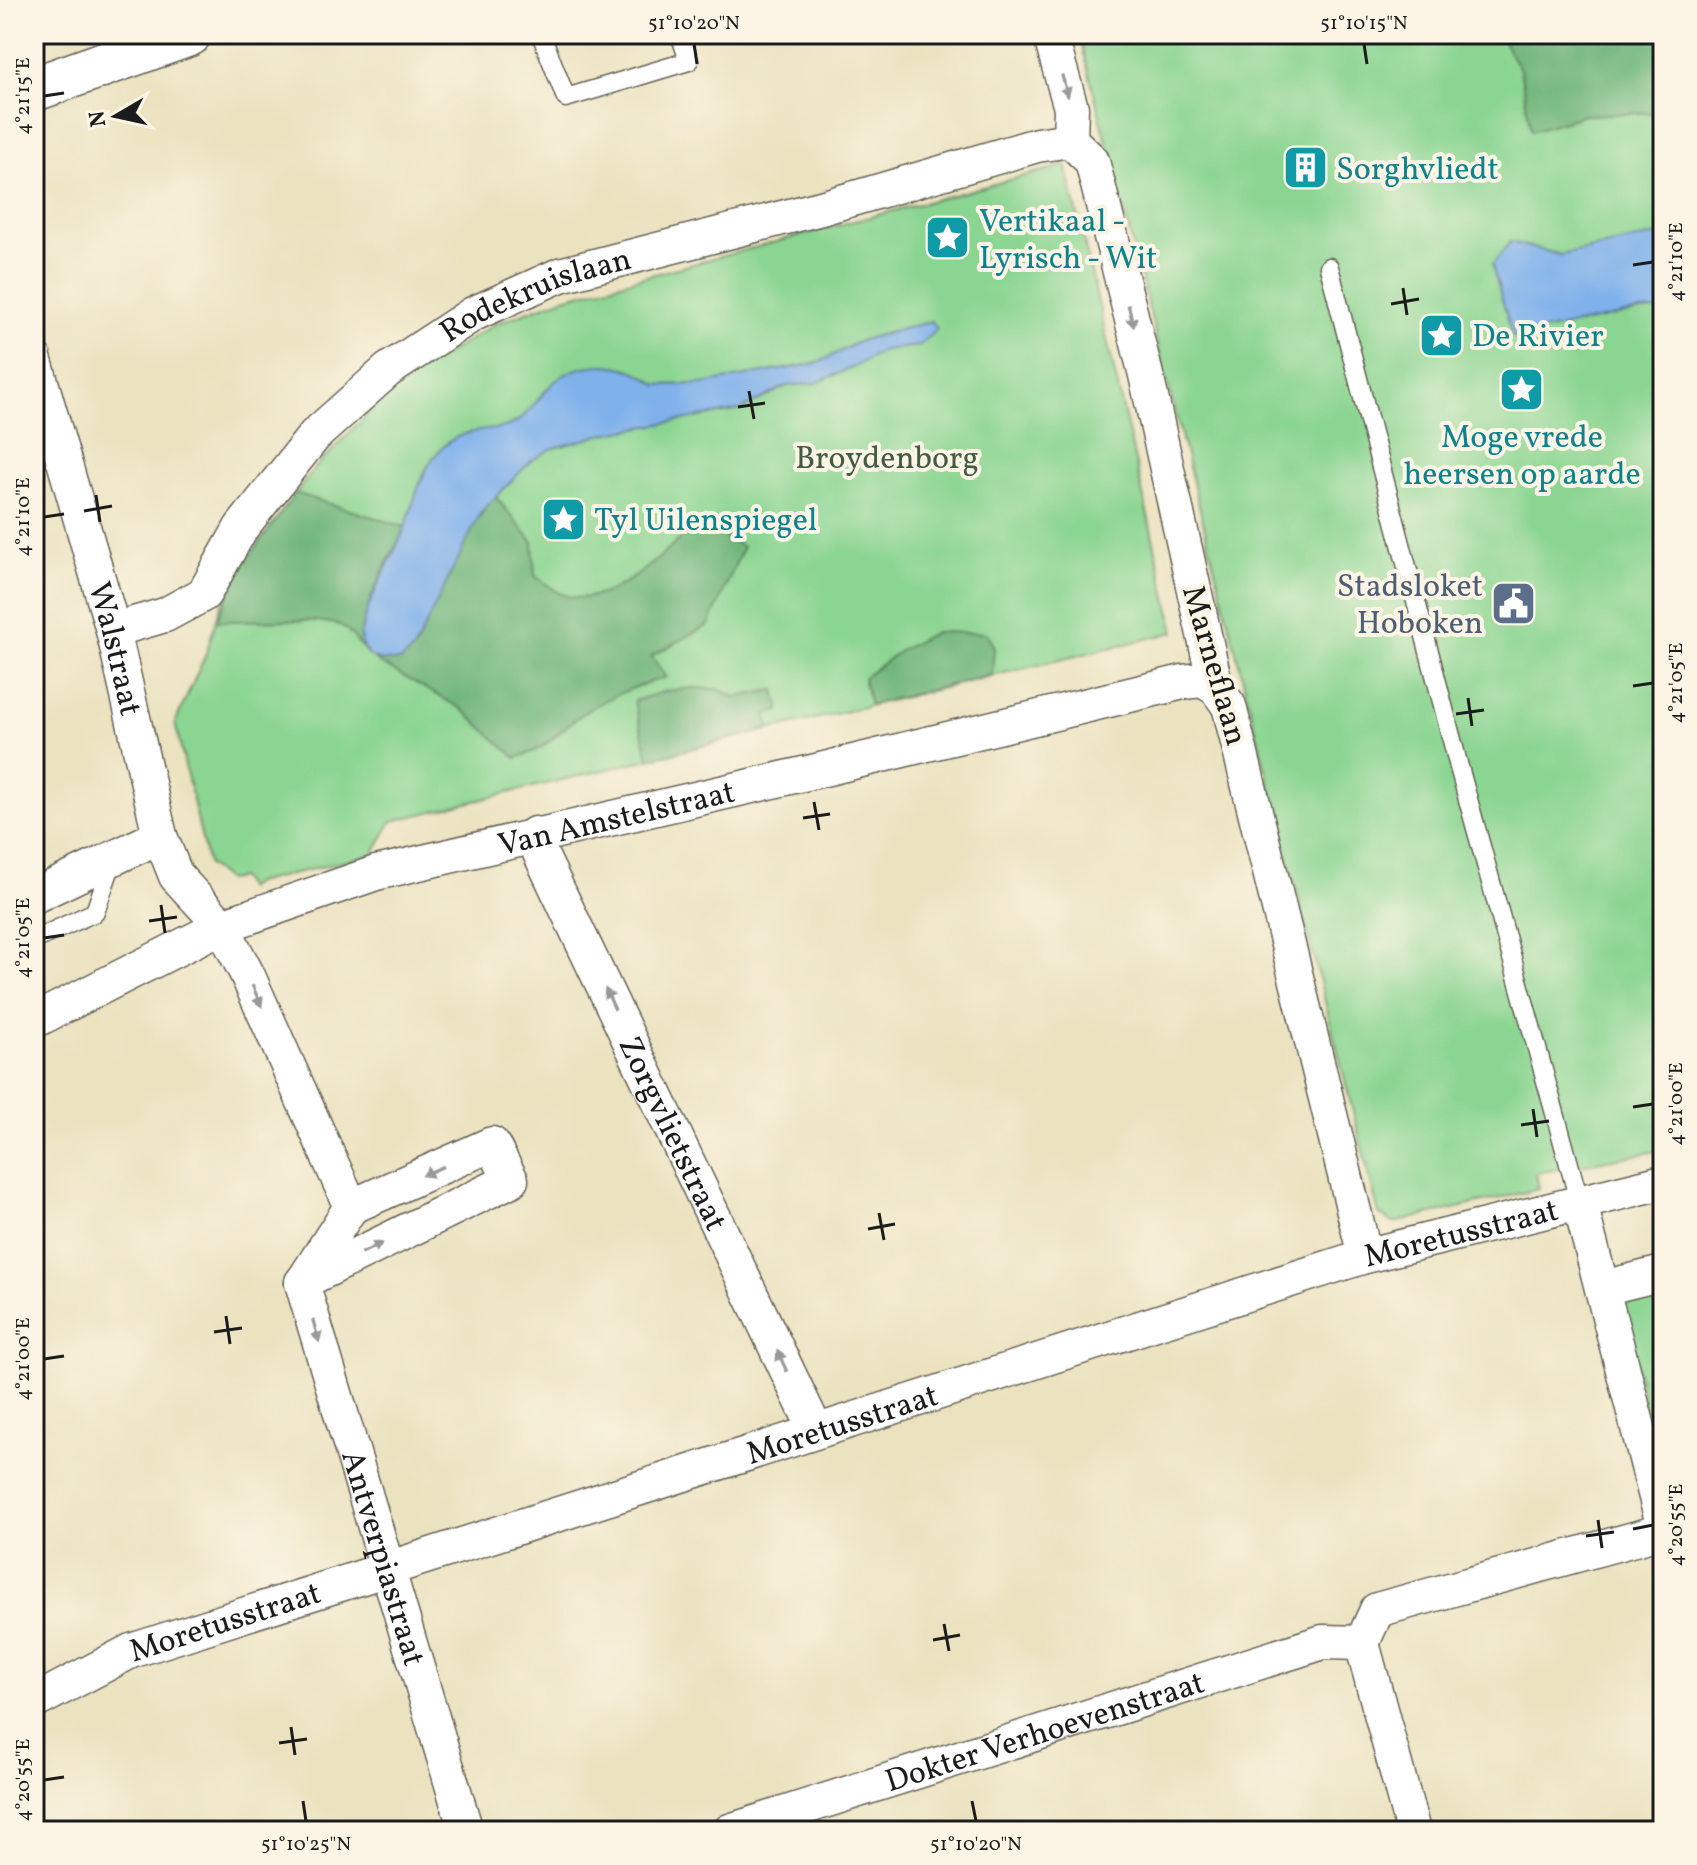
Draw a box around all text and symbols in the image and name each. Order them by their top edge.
text: 51°10'20"N [648,10,740,38]
text: 51°10'15"N [1320,10,1408,38]
text: 4°21'15"E [10,57,38,135]
one-way arrow [1059,75,1072,99]
north arrow [76,76,156,156]
text: N [82,108,115,129]
building icon: Sorghvliedt [1281,144,1329,192]
place label: Sorghvliedt [1336,149,1499,193]
place label: Vertikaal - Lyrisch - Wit [979,201,1157,282]
place icon: Vertikaal - Lyrisch - Wit [924,214,972,262]
text: 4°21'10"E [1663,222,1691,302]
street label: Rodekruislaan [432,239,636,355]
one-way arrow [1125,303,1138,328]
place icon: De Rivier [1417,311,1465,359]
place label: De Rivier [1472,316,1604,360]
place icon: Moge vrede heersen op aarde [1498,365,1546,413]
place label: Moge vrede heersen op aarde [1403,417,1641,498]
park label: Broydenborg [795,438,979,482]
text: 4°21'10"E [10,477,38,557]
place icon: Tyl Uilenspiegel [539,495,587,543]
place label: Tyl Uilenspiegel [594,500,817,544]
place label: Stadsloket Hoboken [1337,566,1483,647]
street label: Walstraat [75,577,151,720]
public building icon: Stadsloket Hoboken [1490,579,1538,627]
street label: Marneflaan [1169,581,1257,751]
text: 4°21'05"E [1663,643,1691,724]
street label: Van Amstelstraat [494,772,740,869]
text: 4°21'05"E [10,898,38,979]
one-way arrow [250,984,264,1007]
one-way arrow [603,988,617,1011]
street label: Zorgvlietstraat [606,1030,736,1239]
text: 4°21'00"E [1663,1062,1691,1146]
one-way arrow [421,1164,444,1177]
street label: Moretusstraat [1360,1190,1563,1280]
one-way arrow [360,1241,383,1255]
text: 4°21'00"E [10,1317,38,1401]
one-way arrow [310,1319,323,1343]
one-way arrow [775,1349,789,1372]
street label: Moretusstraat [741,1375,944,1478]
street label: Antverpiastraat [328,1445,434,1672]
text: 4°20'55"E [1663,1484,1691,1566]
street label: Moretusstraat [124,1573,327,1675]
street label: Dokter Verhoevenstraat [880,1662,1211,1805]
text: 4°20'55"E [10,1739,38,1821]
text: 51°10'25"N [261,1831,351,1859]
text: 51°10'20"N [930,1831,1022,1859]

